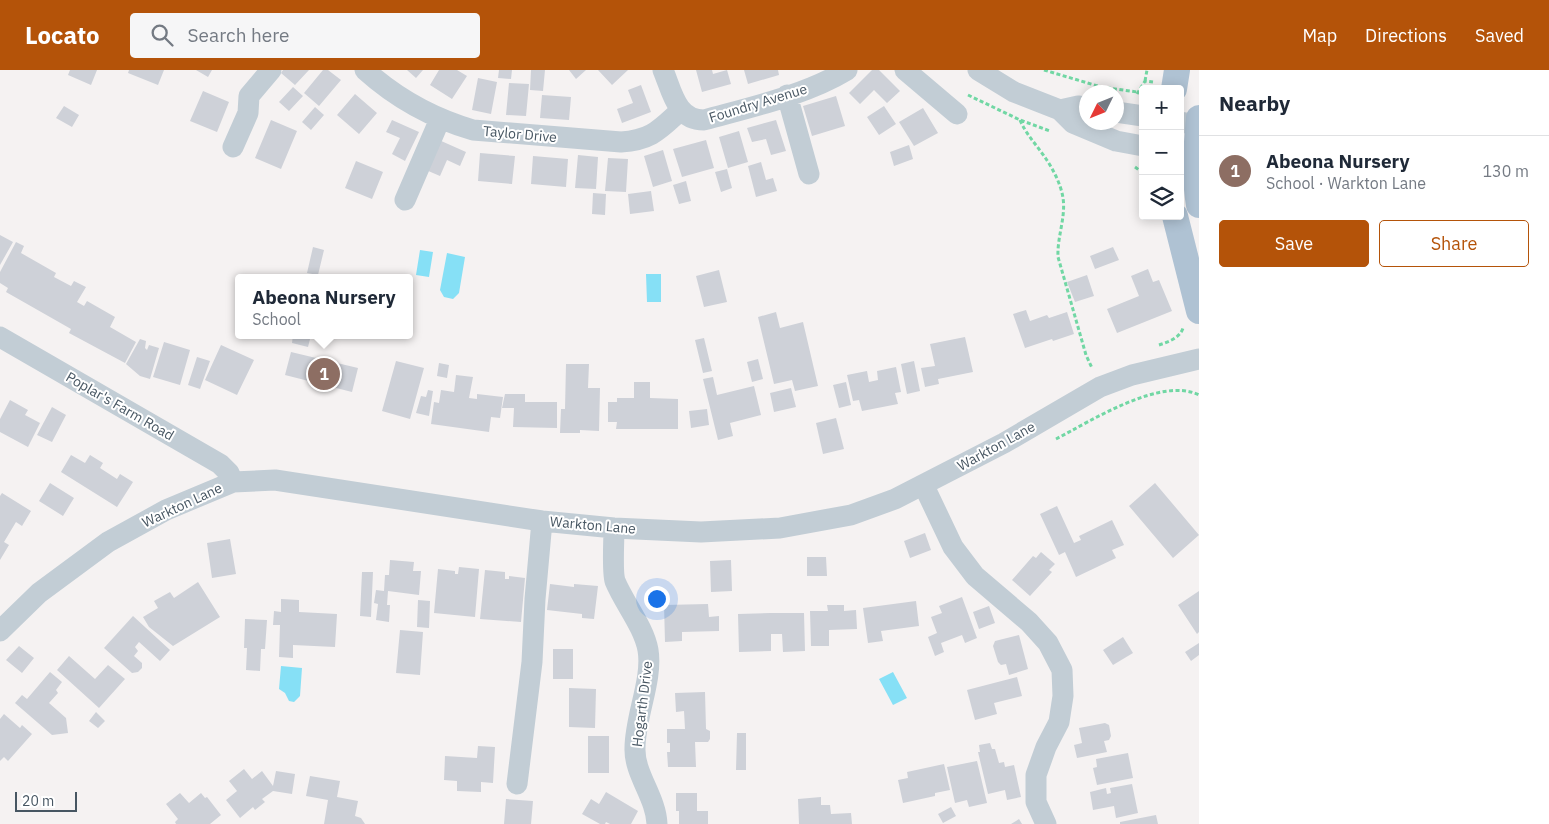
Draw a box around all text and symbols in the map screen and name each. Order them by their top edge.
search box [130,13,480,58]
text: Locato [25,19,100,51]
icon: search [148,21,176,49]
text: Search here [188,23,289,47]
text: Map [1302,24,1337,47]
text: Directions [1365,24,1447,47]
text: Saved [1475,24,1524,47]
street label: Foundry Avenue [707,79,810,126]
north arrow [1079,85,1124,130]
map controls [1139,85,1184,220]
button: + [1139,85,1184,130]
text: Nearby [1219,89,1290,117]
street label: Taylor Drive [482,122,558,146]
button: − [1139,130,1184,175]
text: Abeona Nursery [1266,149,1410,173]
text: 1 [1230,161,1240,181]
text: 130 m [1482,161,1529,181]
text: School · Warkton Lane [1266,173,1426,193]
button: layers [1139,175,1184,220]
button: Save [1219,220,1369,267]
button: Share [1379,220,1529,267]
popup [235,274,413,339]
text: Abeona Nursery [252,285,396,309]
text: School [252,309,301,329]
pin: 1 [308,355,340,393]
street label: Poplar's Farm Road [63,368,177,444]
street label: Warkton Lane [954,417,1038,475]
street label: Warkton Lane [139,478,225,531]
street label: Warkton Lane [549,512,637,538]
your location [644,586,670,612]
street label: Hogarth Drive [628,660,656,748]
scale bar [15,789,78,812]
text: 20 m [22,792,54,810]

